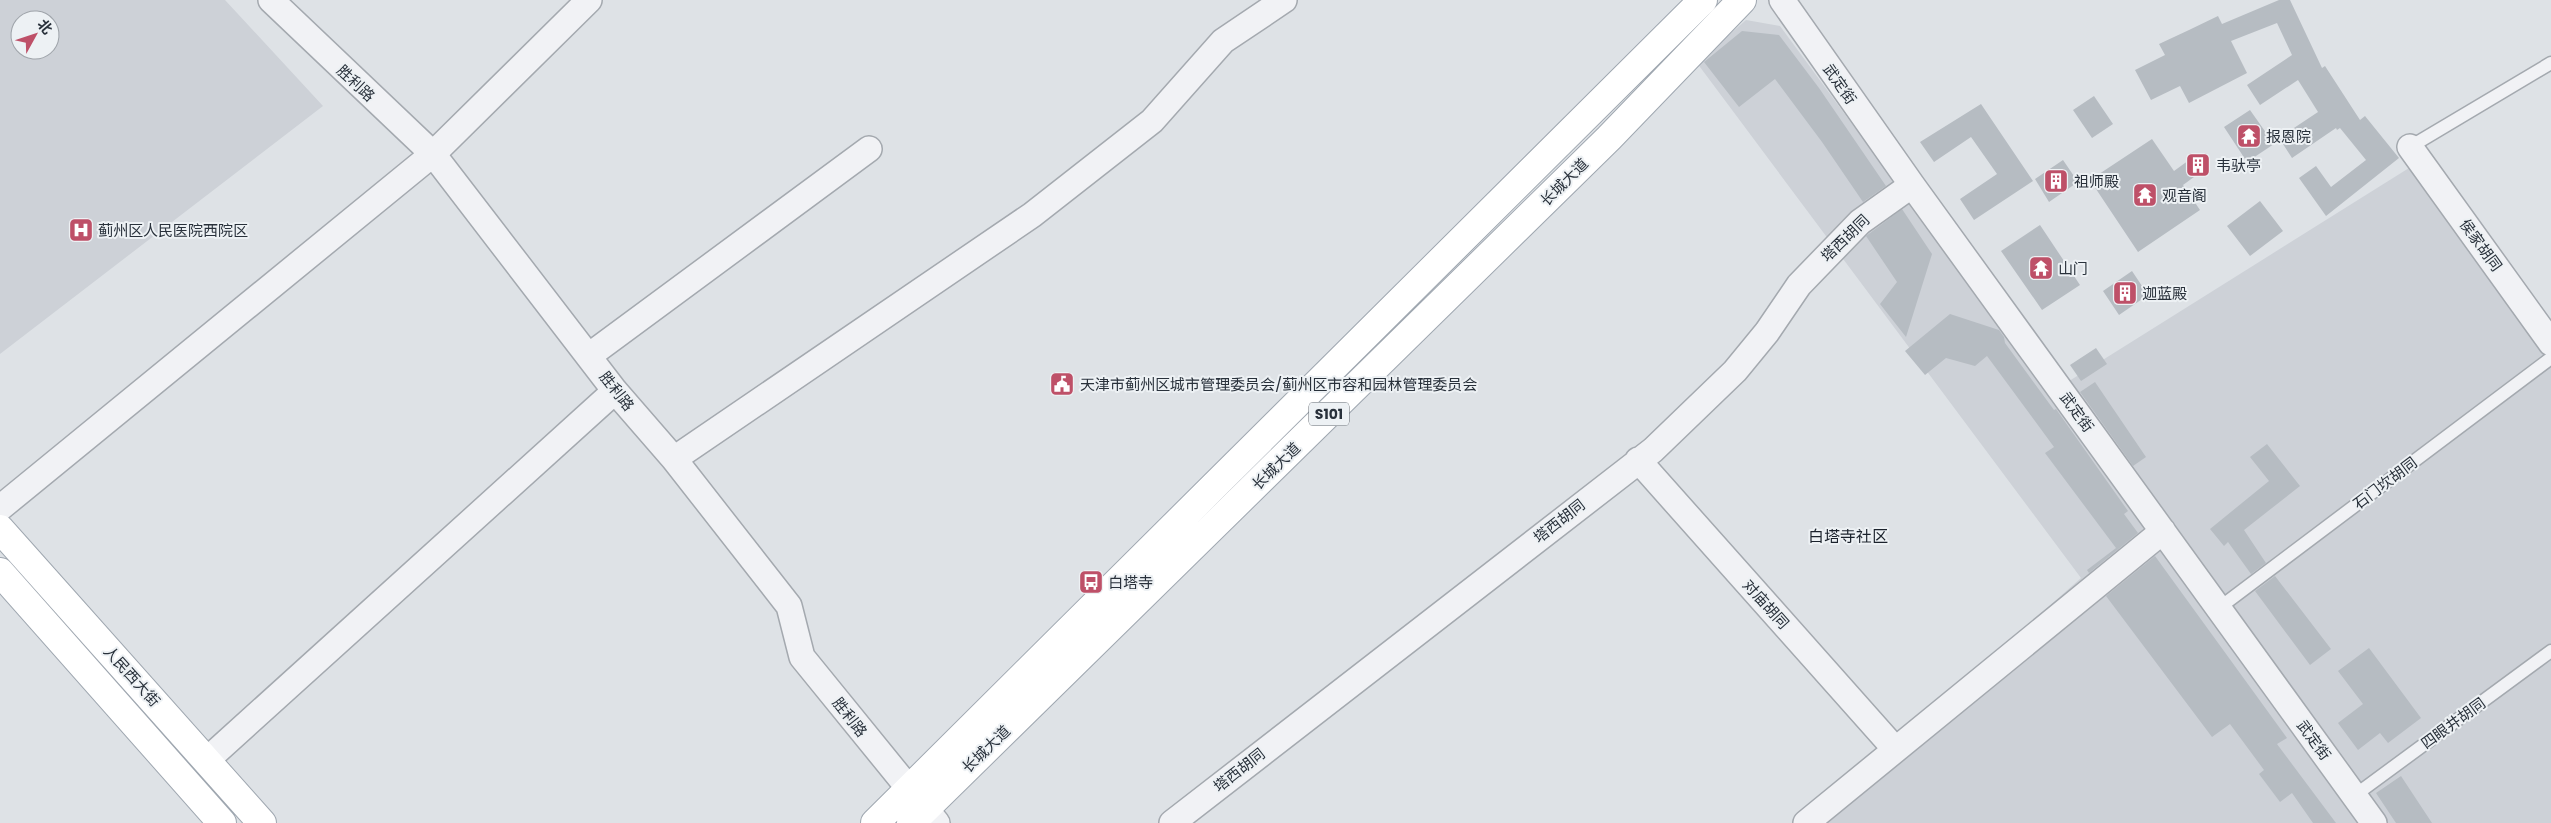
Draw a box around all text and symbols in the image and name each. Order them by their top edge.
north arrow [10,10,60,60]
text: 北 [33,15,57,38]
street label: 胜利路 [332,60,380,106]
street label: 武定街 [1818,60,1862,108]
temple icon: 报恩院 [2236,123,2262,149]
place label: 报恩院 [2266,126,2311,147]
building icon: 韦驮亭 [2185,152,2211,178]
street label: 长城大道 [1535,153,1593,211]
place label: 韦驮亭 [2216,155,2261,176]
building icon: 祖师殿 [2043,168,2069,194]
place label: 祖师殿 [2074,171,2119,192]
temple icon: 观音阁 [2132,182,2158,208]
place label: 观音阁 [2162,185,2207,206]
street label: 塔西胡同 [1816,210,1874,266]
street label: 侯家胡同 [2455,215,2507,275]
hospital icon: 蓟州区人民医院西院区 [68,217,94,243]
place label: 蓟州区人民医院西院区 [98,220,248,241]
temple icon: 山门 [2028,255,2054,281]
place label: 山门 [2058,258,2088,279]
building icon: 迦蓝殿 [2112,280,2138,306]
place label: 迦蓝殿 [2142,283,2187,304]
street label: 胜利路 [595,367,639,415]
public building icon: 天津市蓟州区城市管理委员会/蓟州区市容和园林管理委员会 [1049,371,1075,397]
place label: 天津市蓟州区城市管理委员会/蓟州区市容和园林管理委员会 [1080,374,1477,395]
street label: 武定街 [2055,388,2099,436]
road number: S101 [1309,402,1349,426]
street label: 长城大道 [1247,438,1305,494]
street label: 石门坎胡同 [2349,452,2421,514]
street label: 塔西胡同 [1529,494,1589,548]
district label: 白塔寺社区 [1808,525,1888,548]
bus stop icon: 白塔寺 [1078,569,1104,595]
place label: 白塔寺 [1108,572,1153,593]
street label: 对庙胡同 [1738,575,1794,633]
street label: 人民西大街 [99,641,165,711]
street label: 四眼井胡同 [2416,692,2490,754]
street label: 胜利路 [828,693,872,741]
street label: 武定街 [2292,716,2336,764]
street label: 长城大道 [957,721,1015,777]
street label: 塔西胡同 [1209,743,1269,797]

